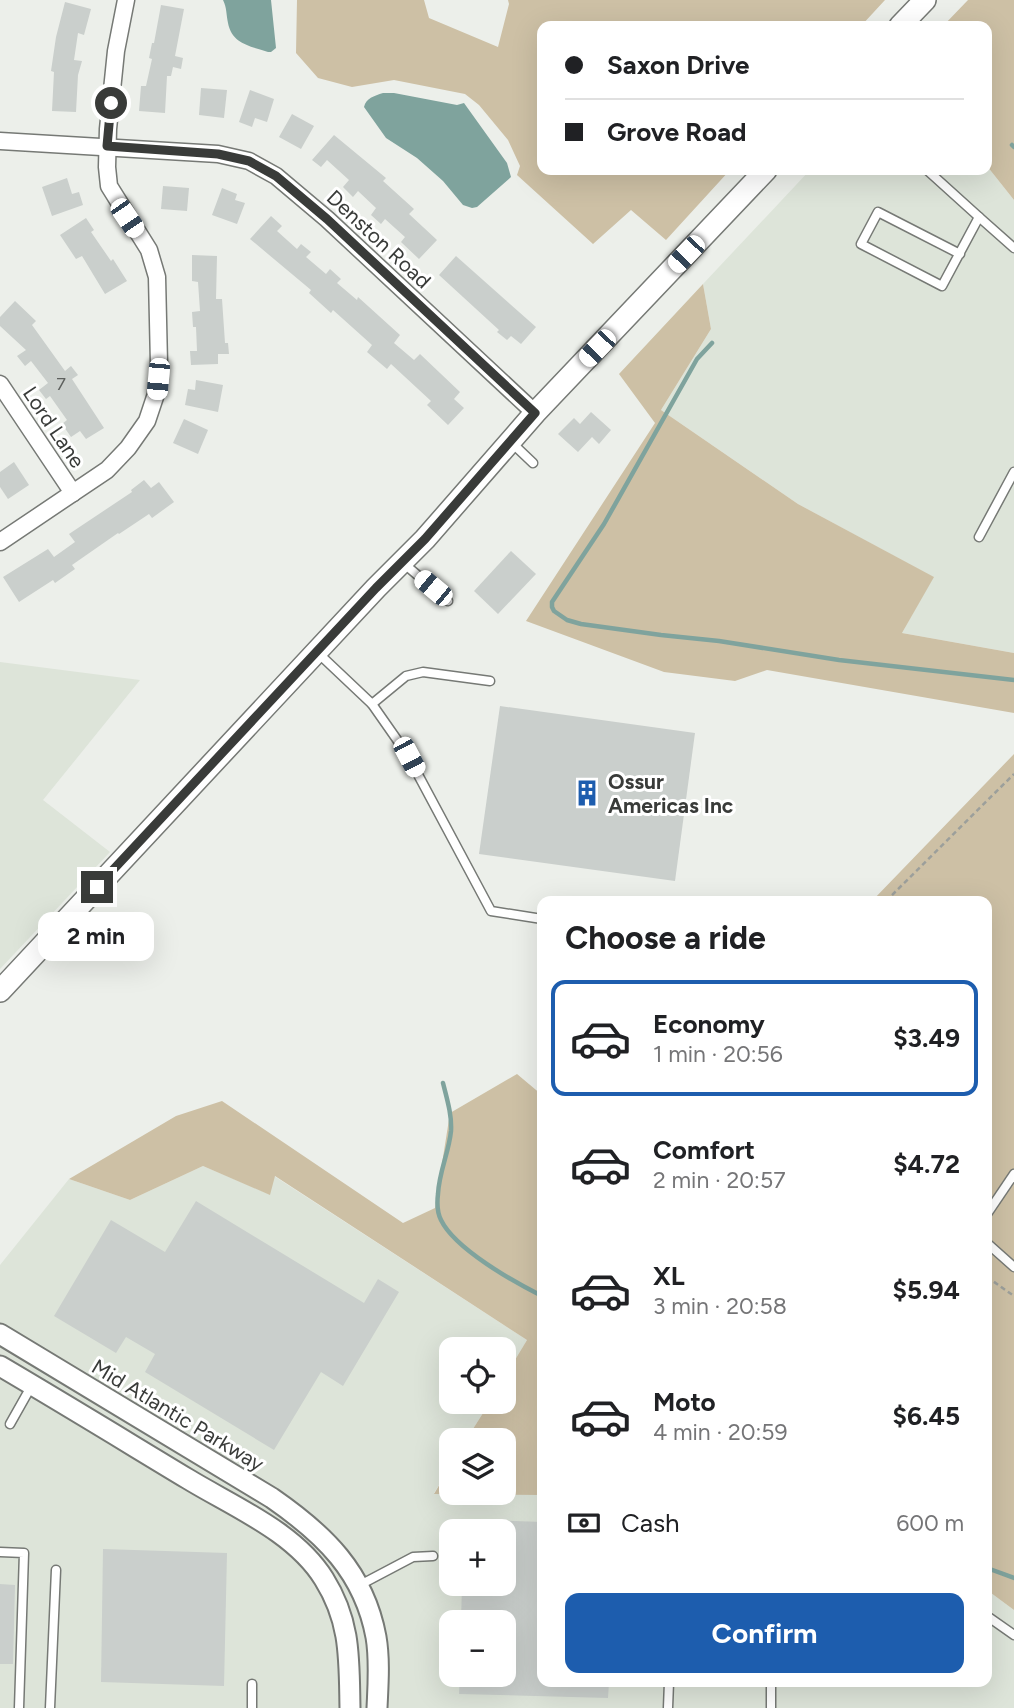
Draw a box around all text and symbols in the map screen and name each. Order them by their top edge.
text: Saxon Drive [607,49,749,81]
route start [95,87,127,119]
text: Grove Road [607,116,747,148]
street label: Denston Road [322,185,436,293]
car [107,195,148,241]
car [664,232,709,276]
car [575,326,620,370]
car [146,357,171,401]
house number: 7 [56,373,66,395]
street label: Lord Lane [18,382,90,472]
car [411,566,456,610]
car [390,734,429,780]
place label: Ossur Americas Inc [608,769,734,818]
building icon: Ossur Americas Inc [572,778,602,808]
route end [81,871,113,903]
callout: 2 min [39,912,155,960]
text: Choose a ride [565,919,766,957]
text: 2 min [67,922,125,950]
icon: car [569,1007,632,1070]
text: Economy [653,1008,765,1040]
text: $3.49 [893,1022,960,1054]
text: 1 min · 20:56 [653,1040,783,1068]
icon: car [569,1133,632,1196]
text: Comfort [653,1134,755,1166]
text: $4.72 [893,1148,960,1180]
text: 2 min · 20:57 [653,1166,785,1194]
icon: car [569,1259,632,1322]
text: XL [653,1260,685,1292]
text: $5.94 [893,1274,960,1306]
text: 3 min · 20:58 [653,1292,787,1320]
map controls [439,1337,516,1687]
button: locate [439,1337,516,1414]
street label: Mid Atlantic Parkway [87,1354,269,1476]
icon: car [569,1385,632,1448]
text: Moto [653,1386,716,1418]
text: $6.45 [893,1400,960,1432]
text: 4 min · 20:59 [653,1418,788,1446]
button: layers [439,1428,516,1505]
icon: cash [565,1504,603,1542]
text: Cash [621,1507,680,1539]
text: 600 m [896,1509,964,1537]
button: + [439,1519,516,1596]
button: Confirm [565,1593,964,1673]
button: − [439,1610,516,1687]

